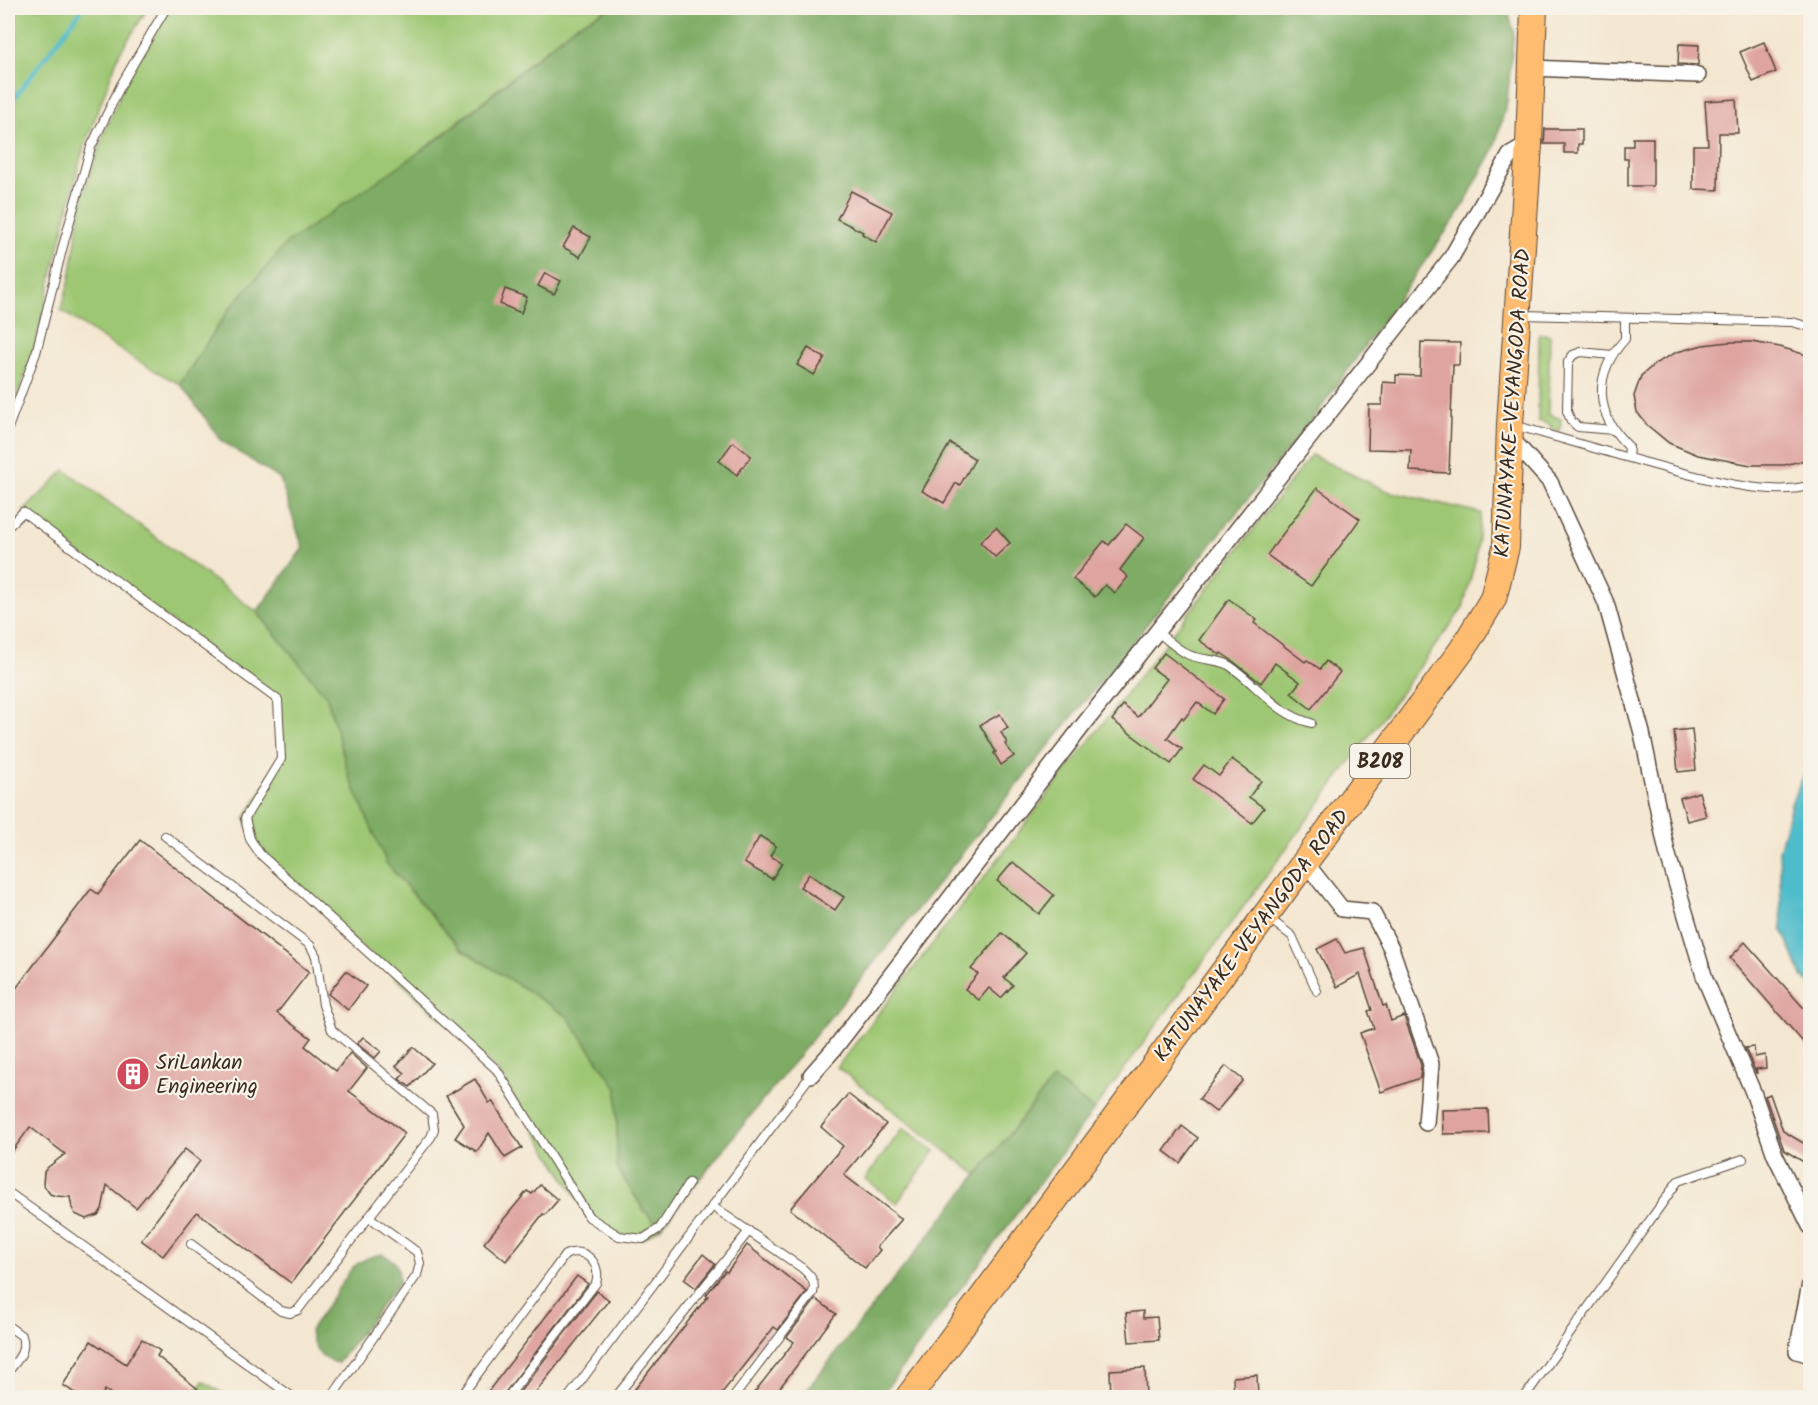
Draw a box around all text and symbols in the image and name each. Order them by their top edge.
street label: KATUNAYAKE-VEYANGODA ROAD [1486,248,1541,559]
road number: B208 [1350,744,1410,778]
street label: KATUNAYAKE-VEYANGODA ROAD [1146,802,1359,1069]
place label: SriLankan Engineering [156,1047,258,1104]
building icon: SriLankan Engineering [115,1056,151,1092]

